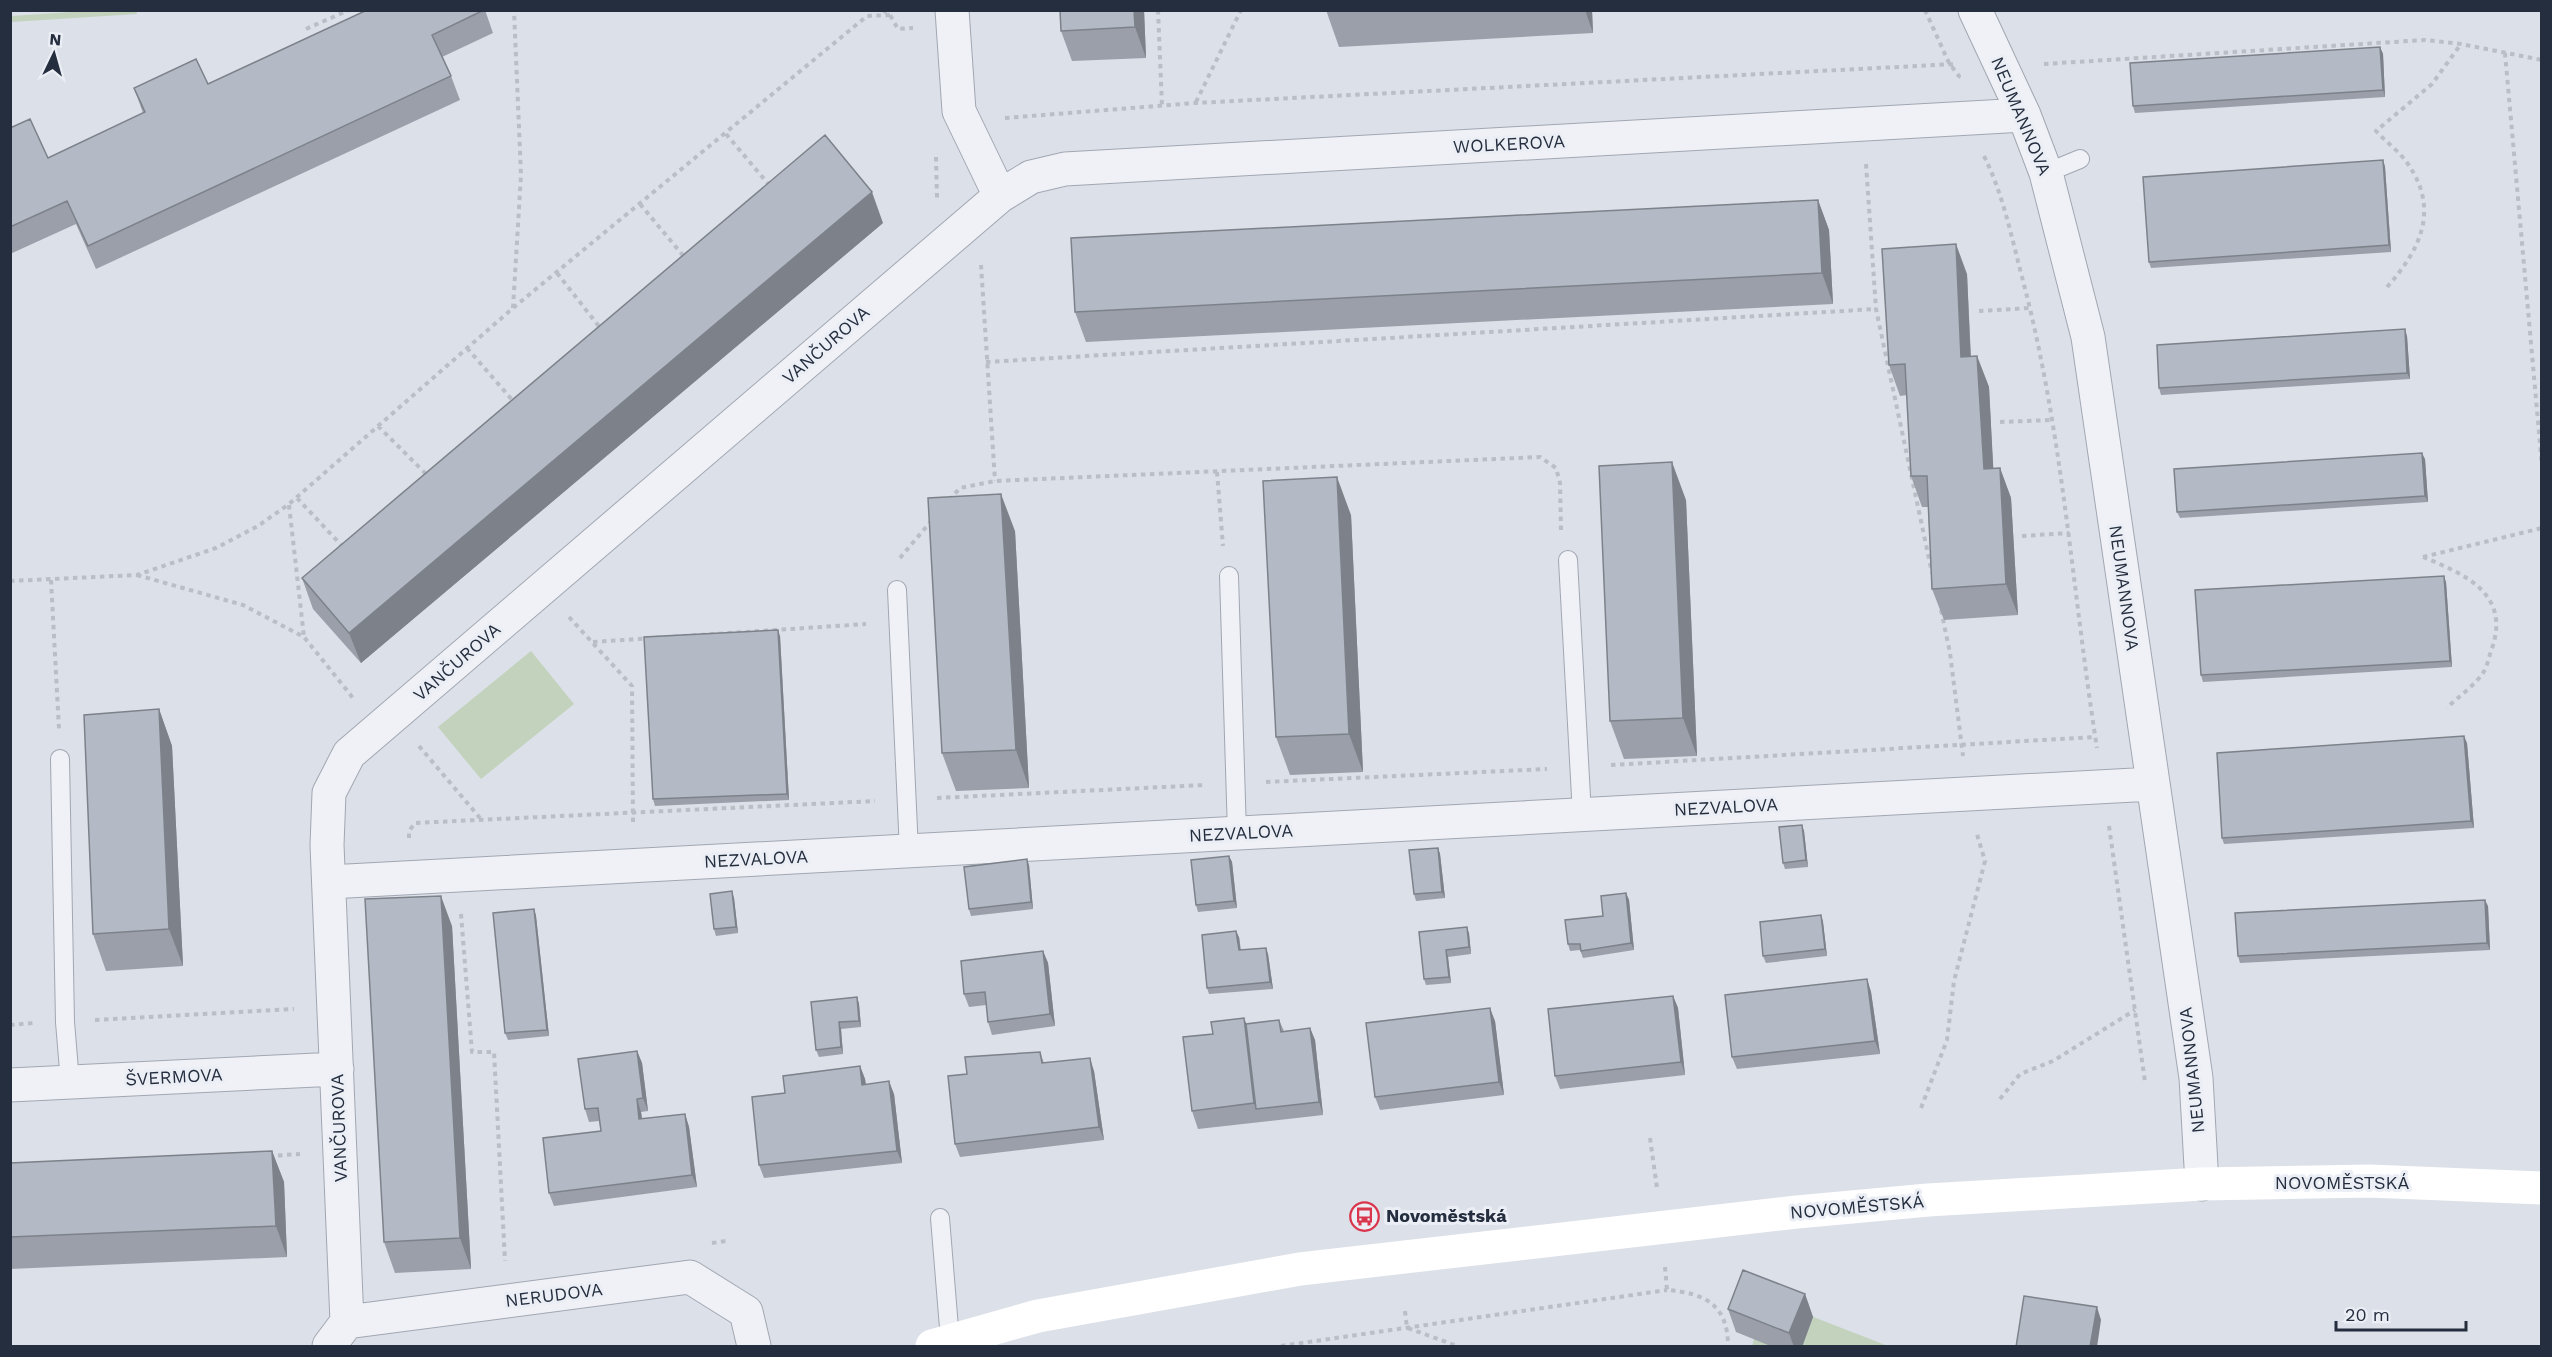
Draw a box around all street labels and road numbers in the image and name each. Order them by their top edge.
street label: NEUMANNOVA [1987,53,2056,178]
street label: WOLKEROVA [1452,130,1566,157]
street label: VANČUROVA [778,301,874,388]
street label: NEUMANNOVA [2105,524,2144,652]
street label: VANČUROVA [409,618,505,705]
street label: NEZVALOVA [1673,793,1779,820]
street label: NEZVALOVA [1188,819,1294,846]
street label: NEZVALOVA [703,845,809,872]
street label: NEUMANNOVA [2174,1006,2209,1134]
street label: ŠVERMOVA [125,1063,223,1090]
street label: VANČUROVA [326,1073,351,1182]
street label: NOVOMĚSTSKÁ [2275,1172,2409,1193]
street label: NOVOMĚSTSKÁ [1789,1190,1925,1223]
street label: NERUDOVA [504,1278,604,1311]

